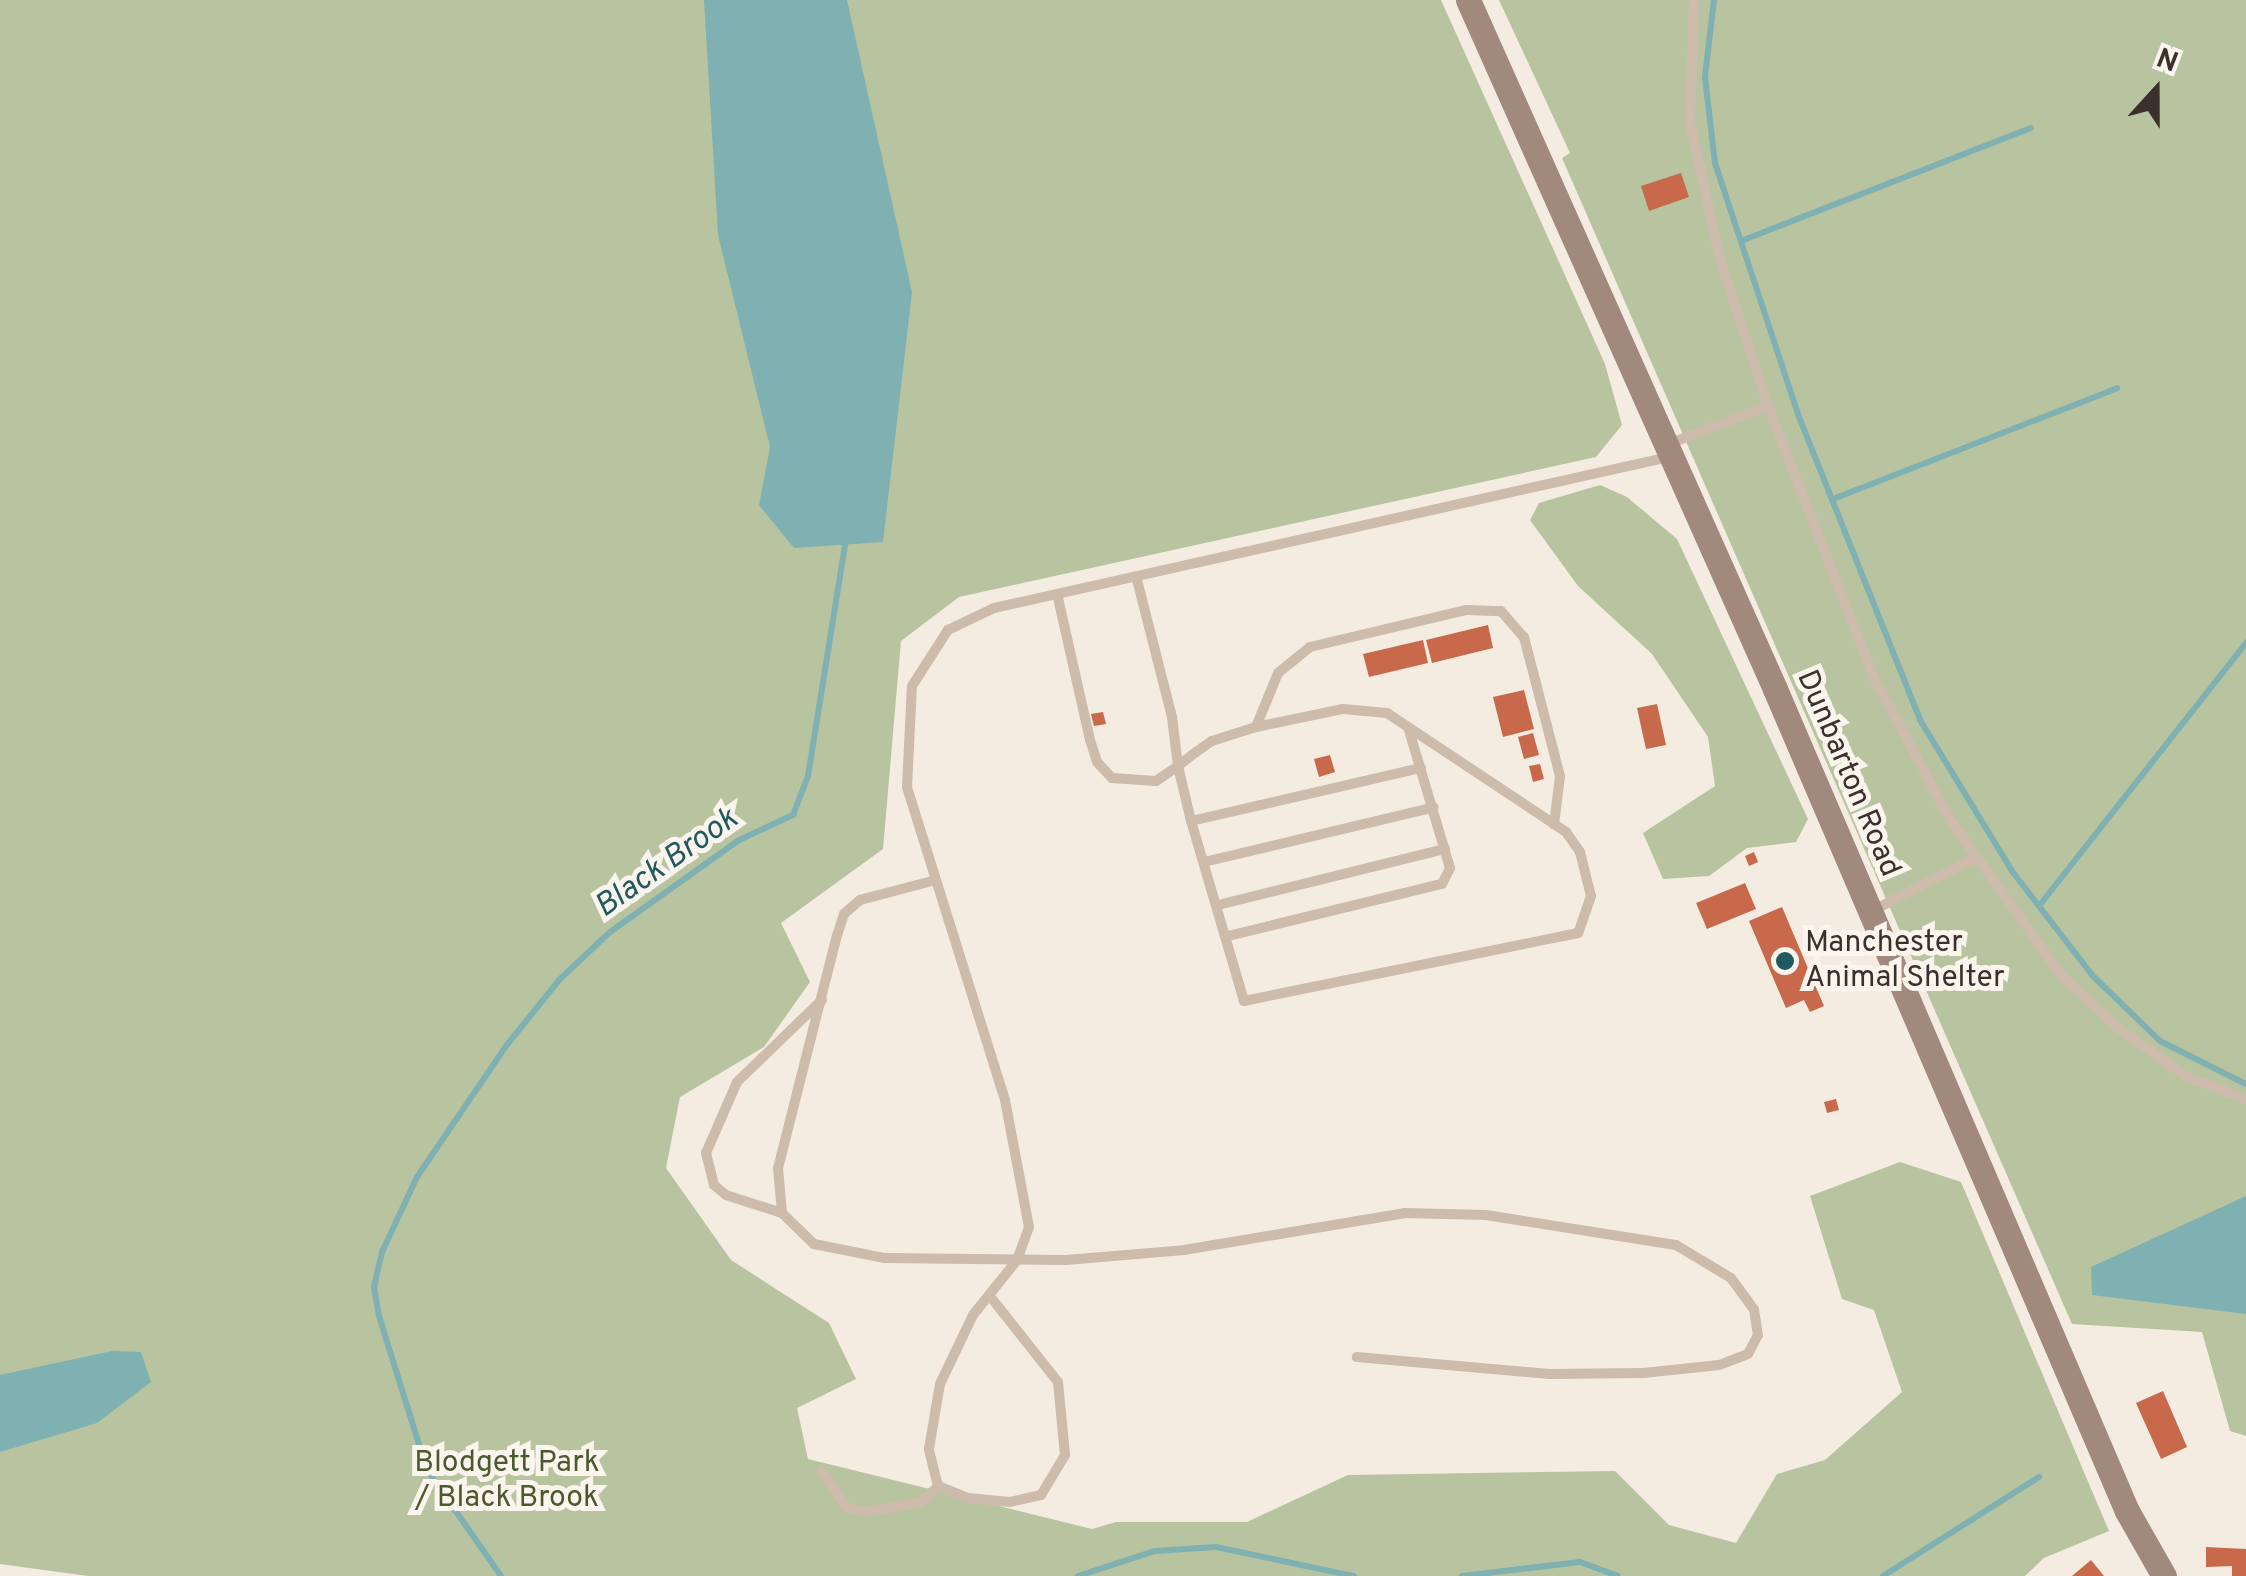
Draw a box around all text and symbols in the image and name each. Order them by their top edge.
north arrow [2106,40,2206,140]
text: N [2151,42,2183,82]
street label: Dunbarton Road [1787,665,1907,883]
water label: Black Brook [588,801,746,927]
place label: Manchester Animal Shelter [1805,926,2005,996]
marker: Manchester Animal Shelter [1774,950,1796,972]
park label: Blodgett Park / Black Brook [414,1446,600,1516]

